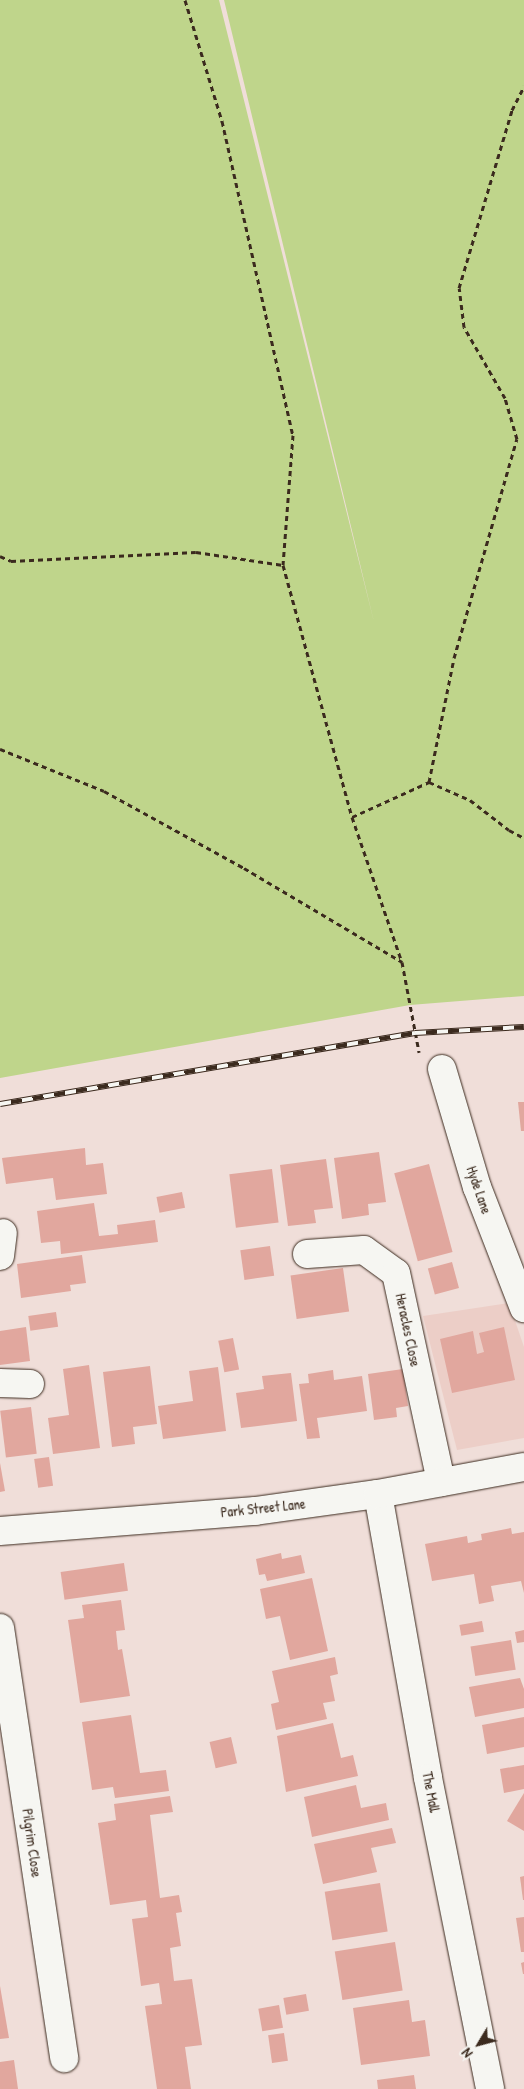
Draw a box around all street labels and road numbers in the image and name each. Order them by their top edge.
street label: Hyde Lane [463,1164,495,1216]
street label: Heracles Close [392,1292,424,1368]
street label: Park Street Lane [220,1495,306,1521]
street label: The Mall [419,1770,443,1814]
street label: Pilgrim Close [19,1808,45,1878]

